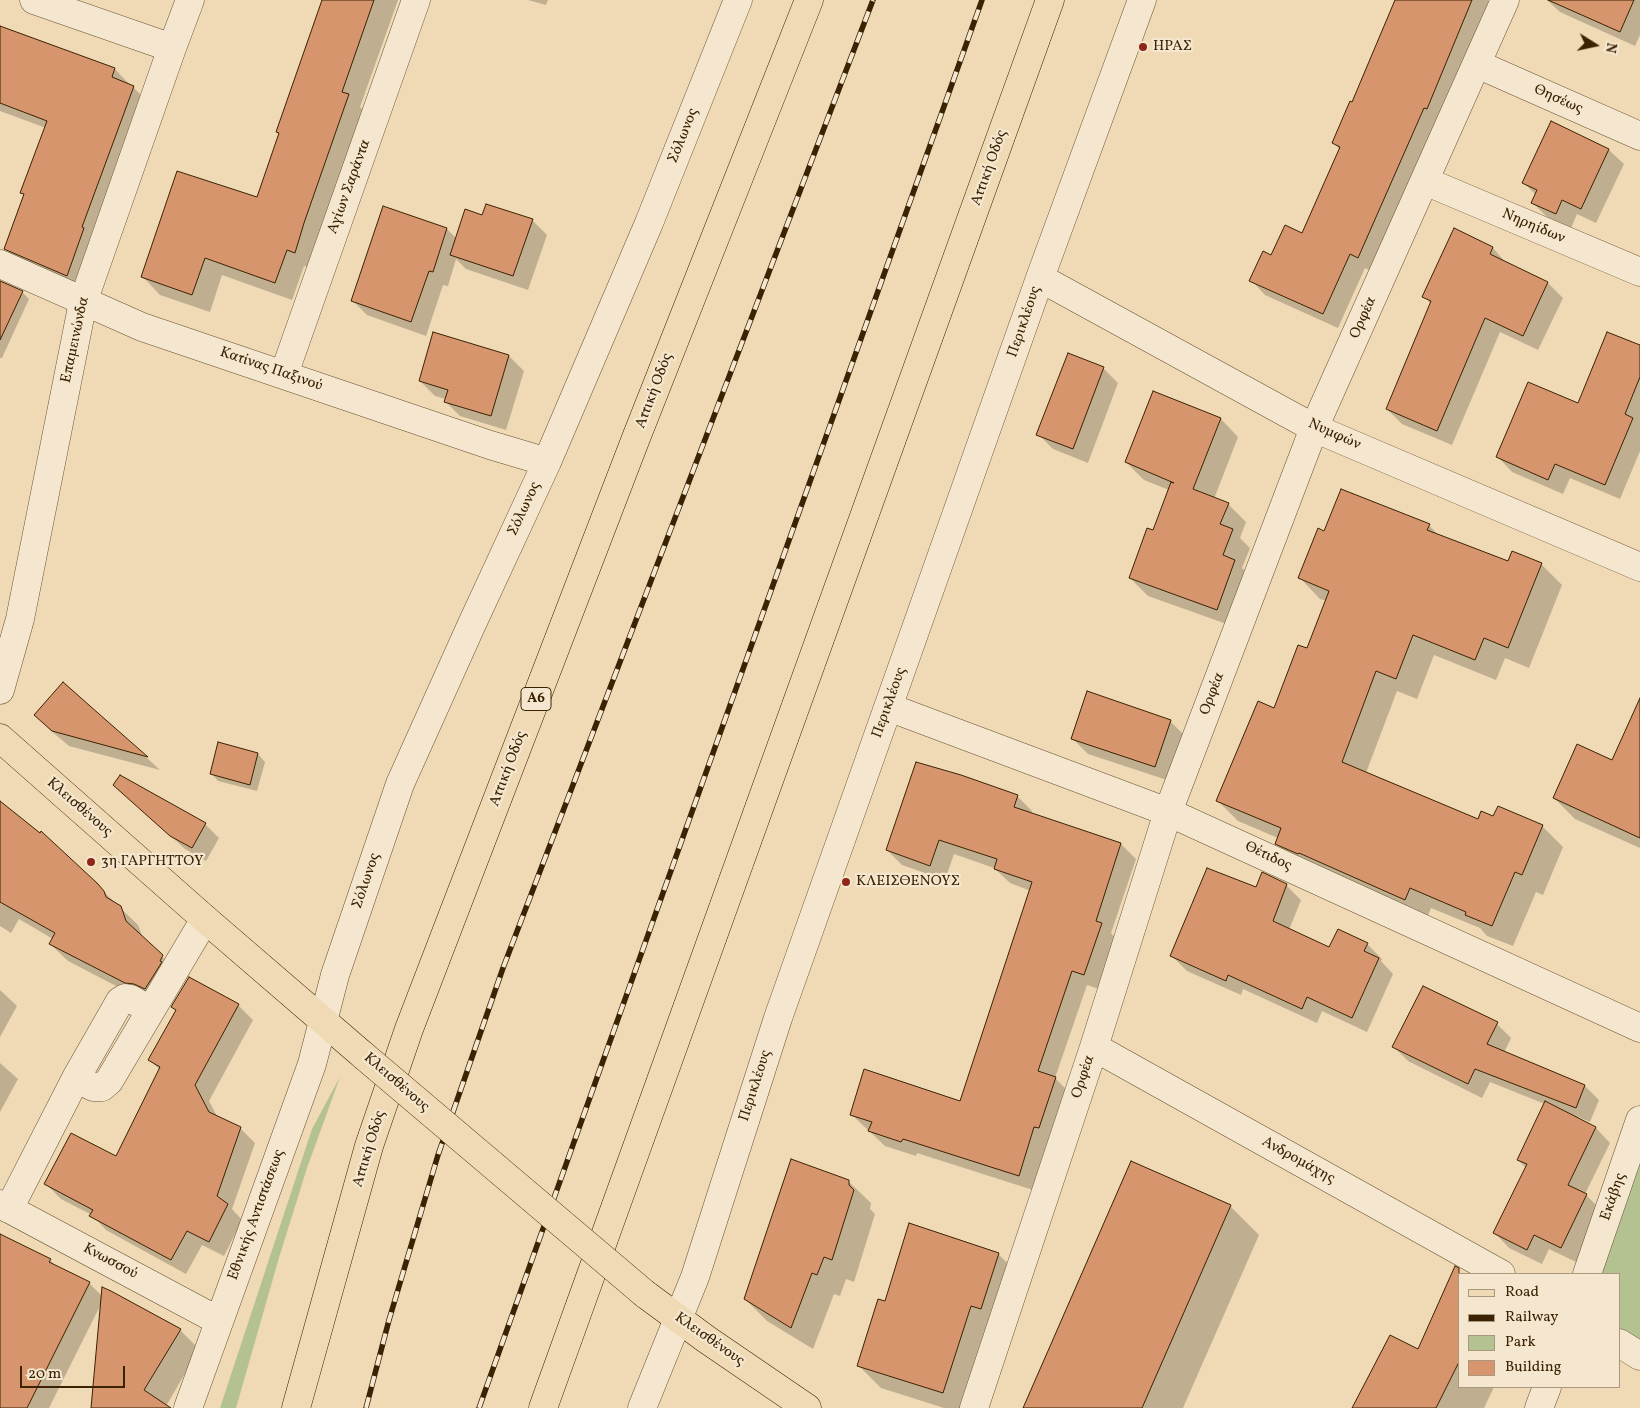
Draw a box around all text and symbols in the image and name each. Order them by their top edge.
north arrow [1570,20,1620,70]
place label: ΗΡΑΣ [1153,38,1192,56]
marker: ΗΡΑΣ [1137,41,1149,53]
text: N [1600,41,1621,54]
street label: Θησέως [1531,81,1585,119]
street label: Σόλωνος [665,106,703,166]
street label: Αττική Οδός [968,128,1012,208]
street label: Αγίων Σαράντα [325,137,375,237]
street label: Νηρηίδων [1499,206,1567,248]
street label: Περικλέους [1004,284,1046,360]
street label: Ορφέα [1347,294,1381,342]
street label: Επαμεινώνδα [58,295,94,385]
street label: Κατίνας Παξινού [217,344,325,396]
street label: Αττική Οδός [632,351,678,431]
street label: Νυμφών [1305,415,1363,455]
street label: Σόλωνος [505,479,545,539]
street label: Περικλέους [869,665,911,741]
street label: Ορφέα [1197,670,1229,718]
road number: Α6 [521,688,551,711]
street label: Αττική Οδός [486,729,532,809]
street label: Κλεισθένους [42,775,116,841]
street label: Θέτιδος [1242,838,1294,876]
street label: Σόλωνος [349,851,385,911]
place label: 3η ΓΑΡΓΗΤΤΟΥ [101,853,203,871]
marker: 3η ΓΑΡΓΗΤΤΟΥ [85,856,97,868]
place label: ΚΛΕΙΣΘΕΝΟΥΣ [856,873,960,891]
marker: ΚΛΕΙΣΘΕΝΟΥΣ [840,876,852,888]
street label: Περικλέους [736,1048,776,1124]
street label: Κλεισθένους [359,1050,433,1116]
street label: Ορφέα [1069,1053,1099,1101]
street label: Αττική Οδός [350,1109,390,1189]
street label: Ανδρομάχης [1258,1133,1338,1189]
street label: Εθνικής Αντιστάσεως [225,1147,289,1283]
street label: Εκάβης [1597,1171,1631,1223]
street label: Κνωσσού [80,1240,140,1284]
legend [1458,1273,1620,1388]
text: Road [1505,1282,1539,1303]
text: Railway [1505,1307,1558,1328]
street label: Κλεισθένους [671,1309,747,1371]
text: Park [1505,1332,1536,1353]
scale bar [22,1356,128,1388]
text: Building [1505,1357,1561,1378]
text: 20 m [28,1364,61,1385]

